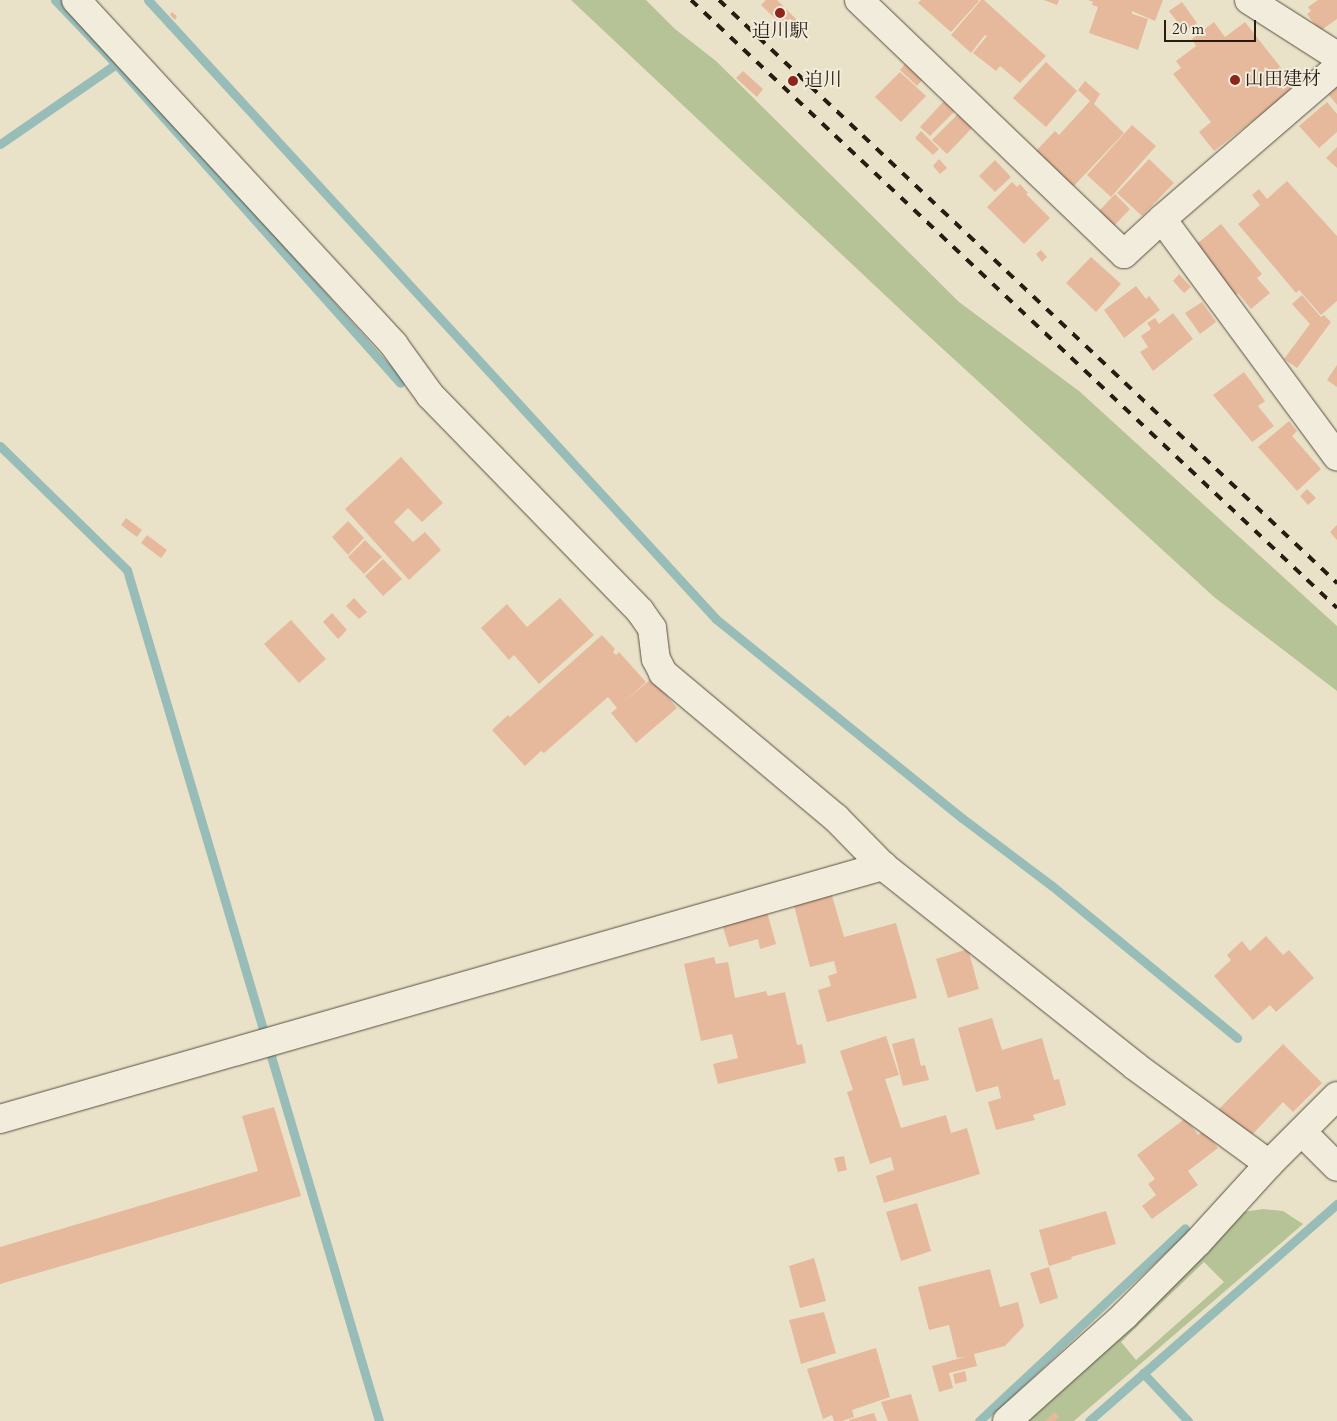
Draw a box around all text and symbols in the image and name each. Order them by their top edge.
marker: 迫川駅 [774,7,786,19]
scale bar [1167,10,1260,42]
text: 20 m [1172,19,1204,39]
place label: 迫川駅 [752,21,808,43]
place label: 山田建材 [1245,69,1321,91]
place label: 迫川 [804,70,842,92]
marker: 迫川 [786,74,800,88]
marker: 山田建材 [1229,74,1241,86]

